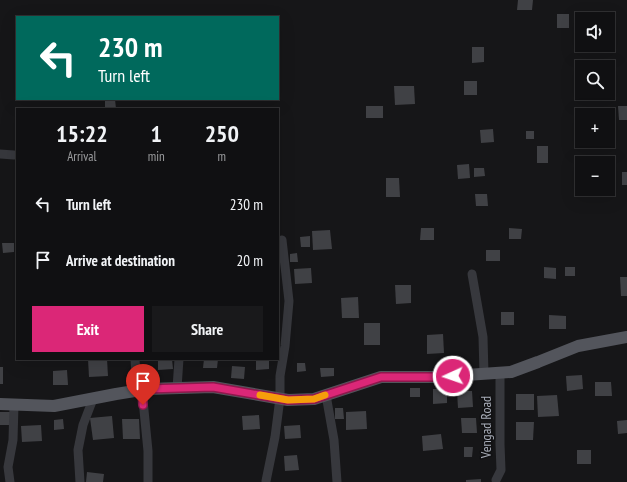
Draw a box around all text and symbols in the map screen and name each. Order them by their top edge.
map controls [575,12,615,196]
button: sound [575,12,615,52]
text: 230 m [98,28,162,65]
icon: left [32,32,84,84]
button: search [575,60,615,100]
text: Turn left [98,64,150,87]
button: + [575,108,615,148]
text: 15:22 [56,118,108,149]
text: 1 [150,118,162,149]
text: 250 [205,118,239,149]
text: Arrival [67,148,97,165]
text: min [148,148,165,165]
text: m [218,148,226,165]
button: − [575,156,615,196]
icon: left [32,193,54,215]
text: Turn left [66,195,111,214]
text: 230 m [230,195,263,214]
icon: arrive [32,249,54,271]
text: Arrive at destination [66,251,175,270]
text: 20 m [237,251,263,270]
button: Exit [32,306,144,352]
button: Share [152,306,263,352]
position arrow [432,355,474,397]
pin [126,364,160,405]
icon: arrive [132,370,154,392]
street label: Vengad Road [477,396,495,459]

